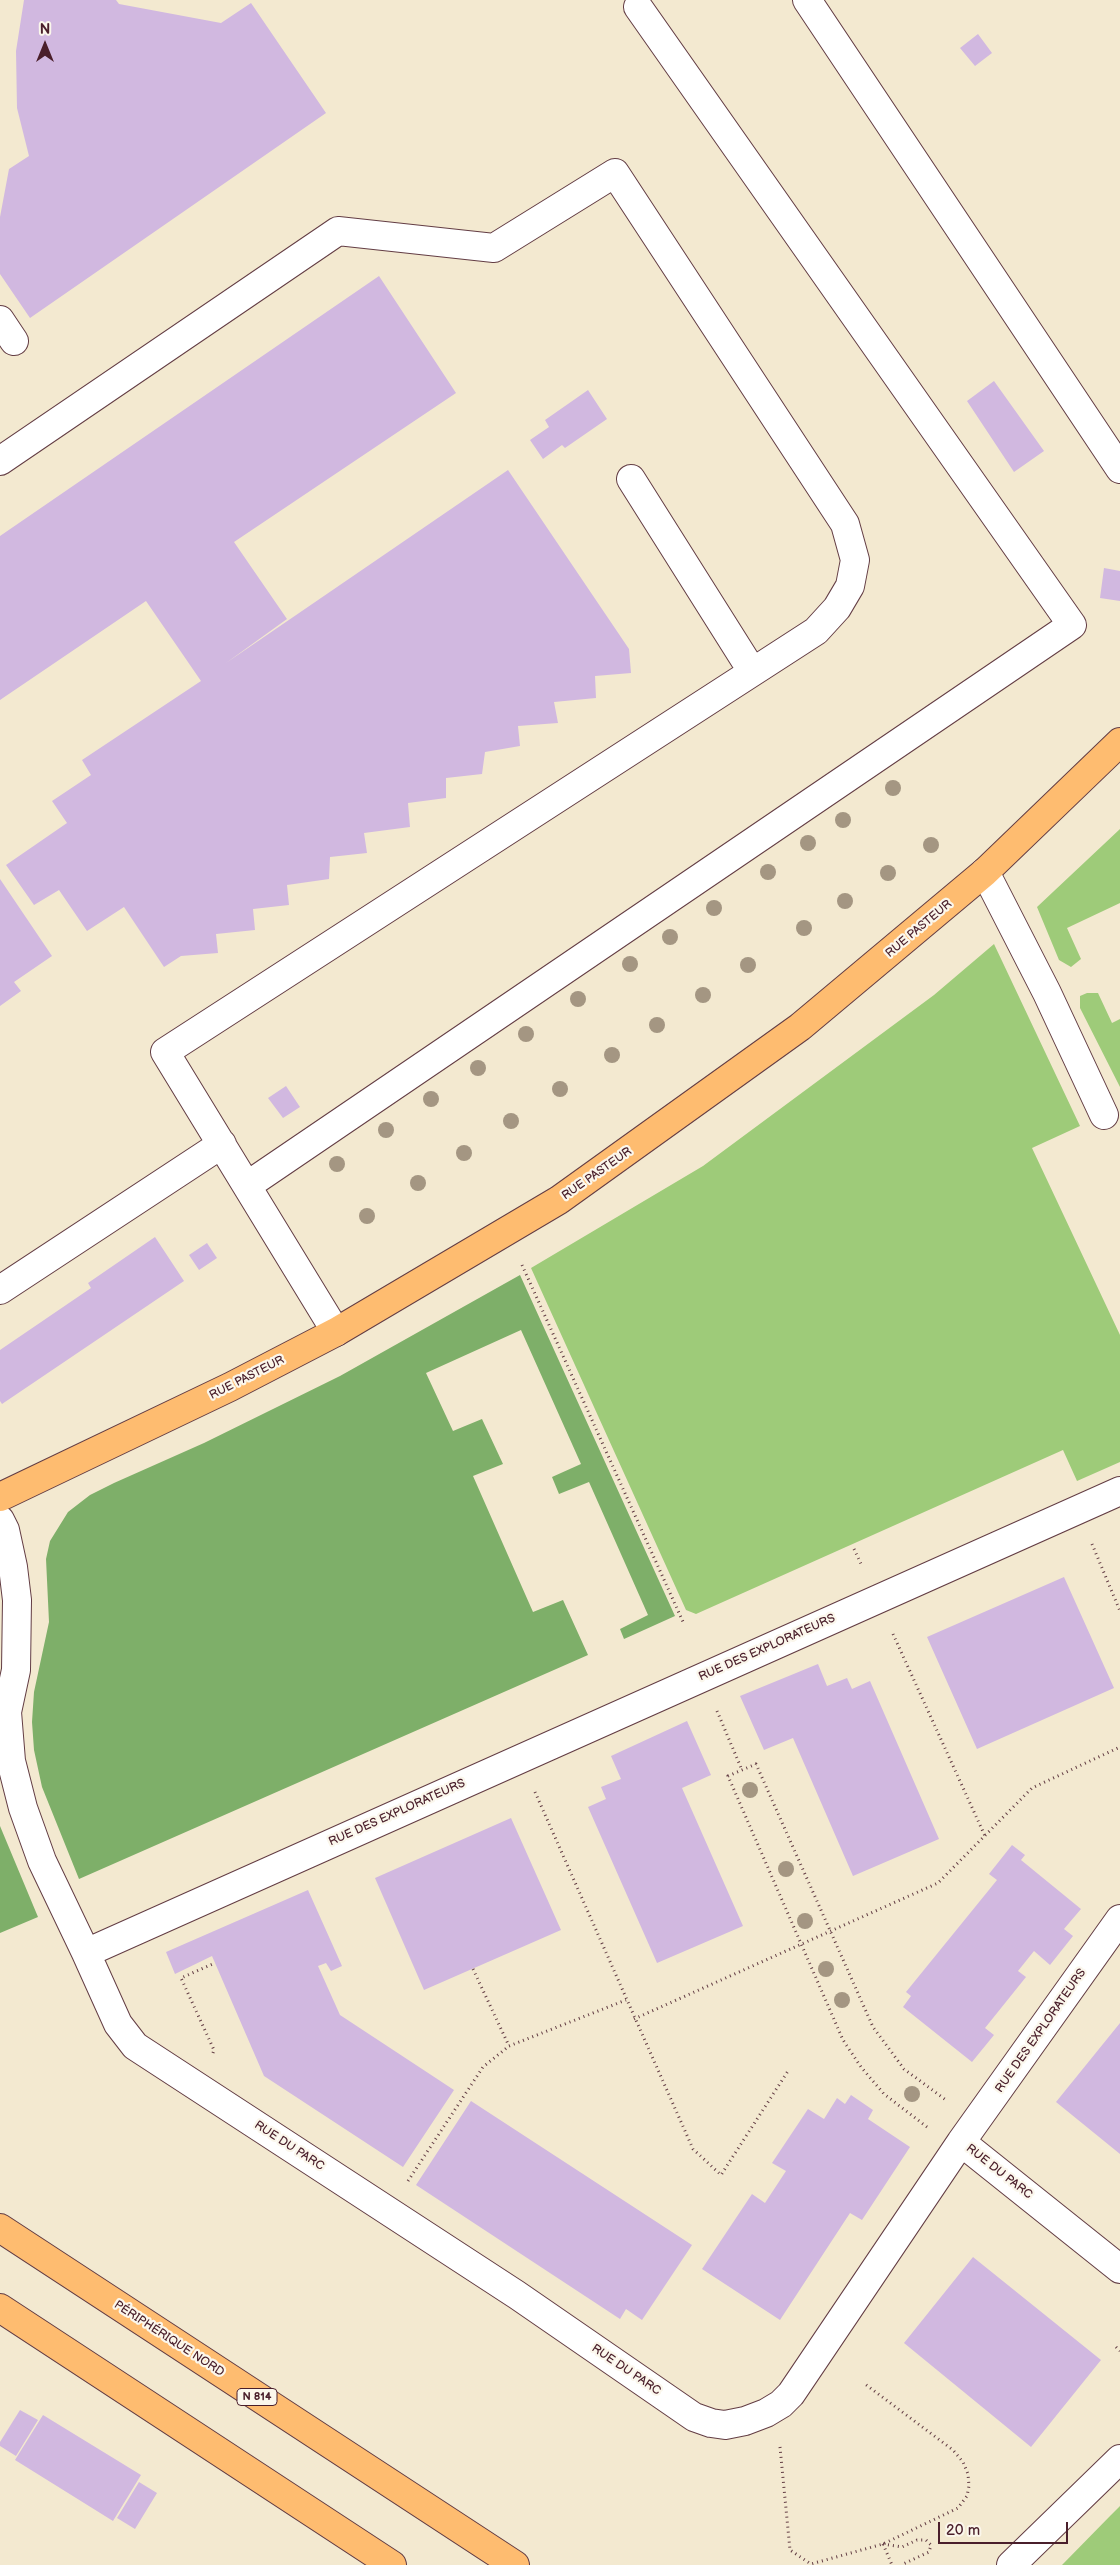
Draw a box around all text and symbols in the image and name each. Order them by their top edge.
north arrow [20,20,70,70]
text: N [40,21,50,38]
street label: RUE PASTEUR [883,897,955,961]
street label: RUE PASTEUR [559,1145,635,1203]
street label: RUE PASTEUR [207,1353,287,1403]
street label: RUE DES EXPLORATEURS [697,1611,837,1685]
street label: RUE DES EXPLORATEURS [327,1776,467,1850]
street label: RUE DES EXPLORATEURS [993,1966,1089,2096]
street label: RUE DU PARC [251,2118,327,2174]
street label: RUE DU PARC [963,2142,1035,2202]
street label: PÉRIPHÉRIQUE NORD [111,2298,227,2380]
street label: RUE DU PARC [589,2342,663,2398]
road number: N 814 [237,2388,277,2406]
scale bar [940,2512,1070,2544]
text: 20 m [946,2521,980,2540]

